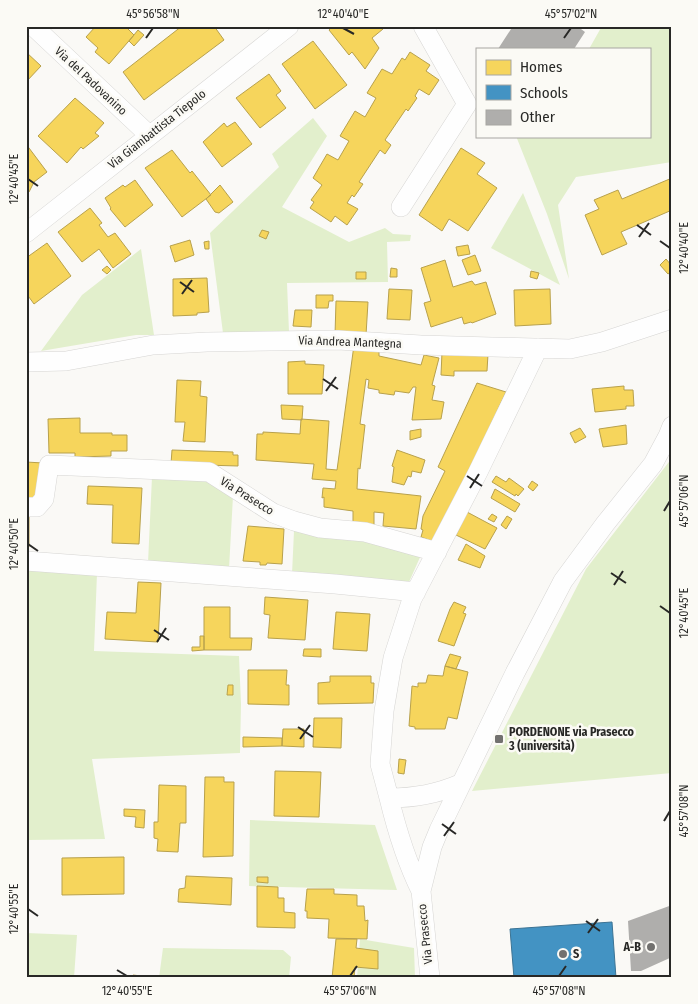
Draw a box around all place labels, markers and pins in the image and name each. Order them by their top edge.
place label: PORDENONE via Prasecco 3 (università) [508,725,635,753]
marker: PORDENONE via Prasecco 3 (università) [493,733,505,745]
place label: A-B [622,940,641,954]
marker: A-B [645,941,657,953]
place label: S [573,947,579,961]
marker: S [557,948,569,960]

